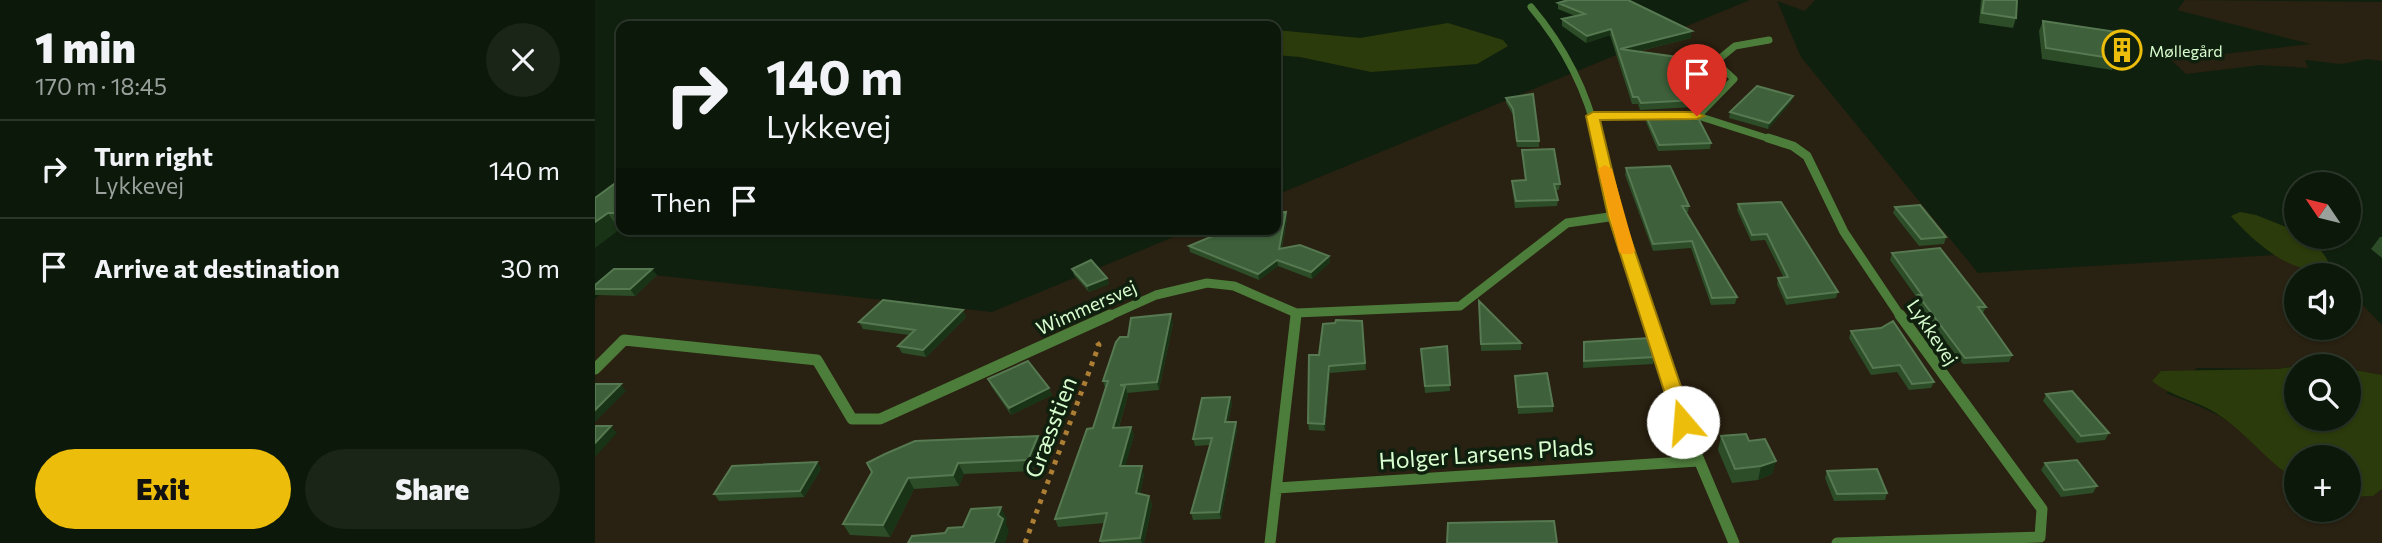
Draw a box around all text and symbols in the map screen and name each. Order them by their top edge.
text: 1 min [35,20,136,72]
button: close [486,23,560,97]
building icon: Møllegård [2101,29,2143,71]
place label: Møllegård [2149,41,2223,60]
pin [1667,44,1727,116]
text: 140 m [766,45,903,105]
icon: right [651,49,742,140]
icon: arrive [1678,55,1716,93]
text: 170 m · 18:45 [35,72,167,100]
text: Lykkevej [766,105,891,145]
text: Turn right [94,140,213,171]
icon: right [35,150,73,188]
text: 140 m [489,154,560,185]
text: Lykkevej [94,171,184,199]
north arrow [2284,172,2361,248]
map controls [2284,172,2361,522]
icon: arrive [725,182,763,220]
text: Then [651,186,711,217]
icon: arrive [35,248,73,286]
text: Arrive at destination [94,252,340,283]
text: 30 m [501,252,560,283]
button: sound [2284,263,2361,340]
street label: Wimmersvej [1032,275,1140,339]
street label: Lykkevej [1903,295,1963,369]
button: search [2284,354,2361,431]
street label: Græsstien [1018,372,1082,482]
position arrow [1646,385,1720,459]
street label: Holger Larsens Plads [1378,432,1594,474]
button: + [2284,445,2361,522]
button: Exit [35,449,291,529]
button: Share [305,449,560,529]

